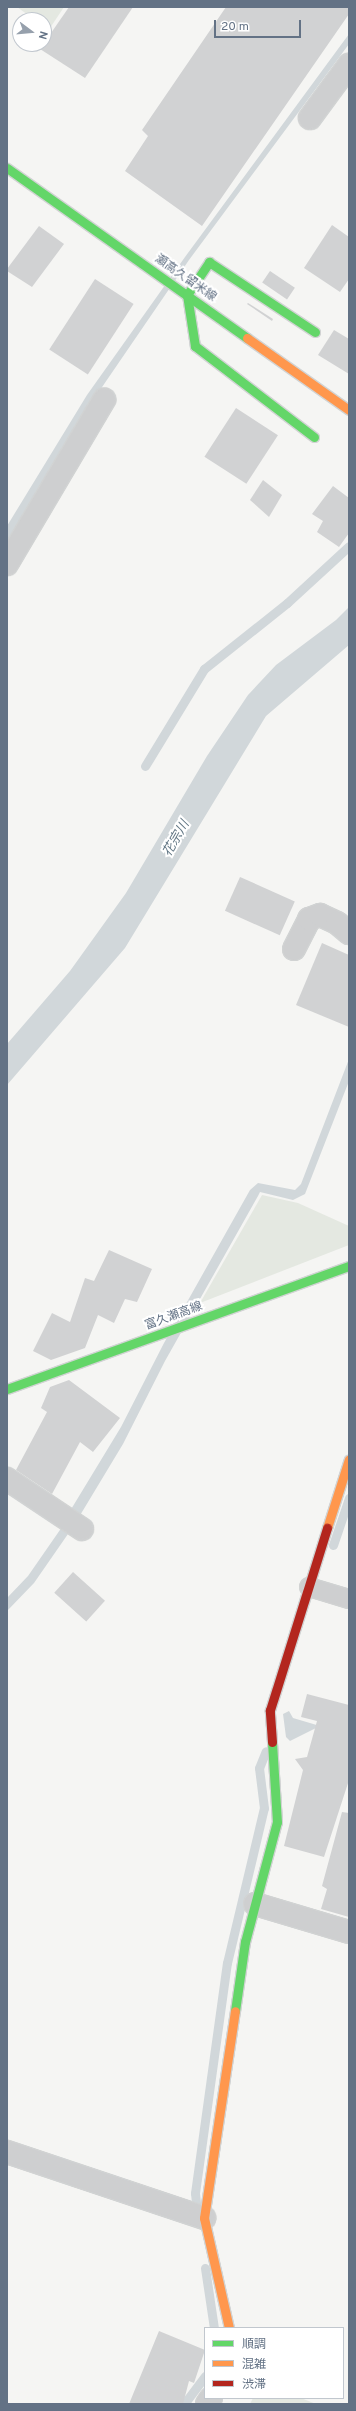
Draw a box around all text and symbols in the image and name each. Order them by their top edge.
north arrow [12,12,52,52]
scale bar [216,12,303,38]
text: 20 m [221,19,249,35]
text: N [35,29,50,41]
street label: 瀬高久留米線 [151,252,219,306]
water label: 花宗川 [160,818,194,860]
street label: 富久瀬高線 [143,1300,205,1334]
legend [204,2327,344,2399]
text: 順調 [242,2337,266,2353]
text: 混雑 [242,2357,266,2373]
text: 渋滞 [242,2377,266,2393]

